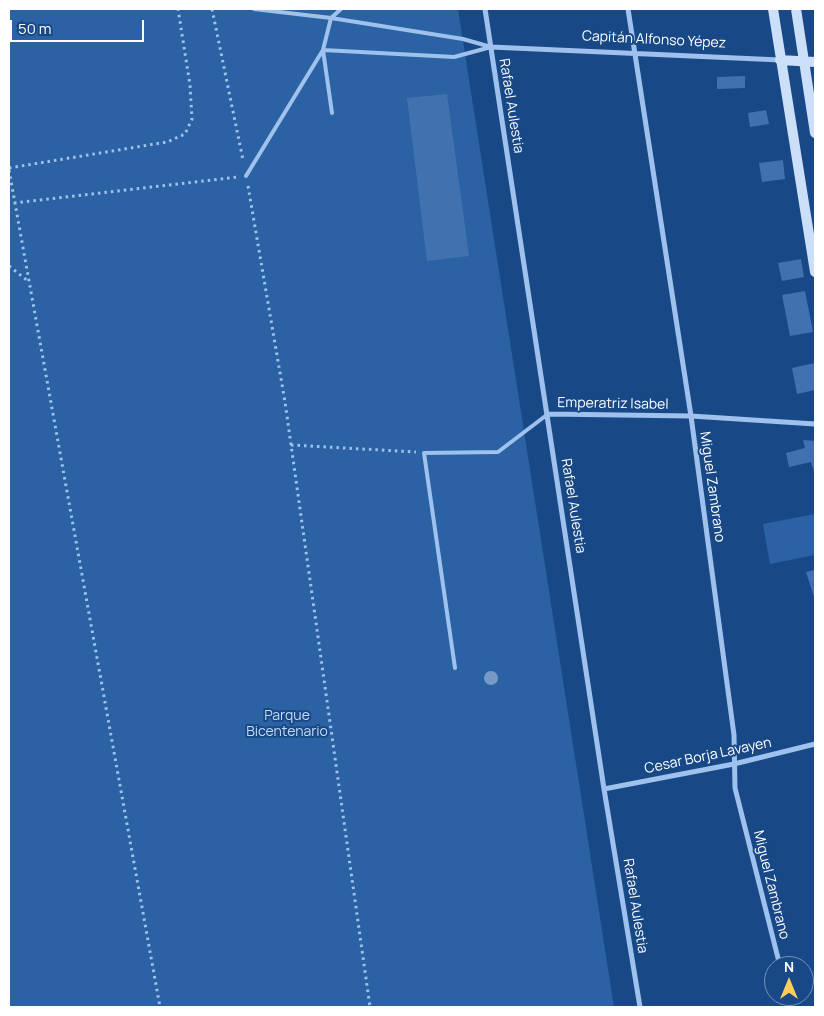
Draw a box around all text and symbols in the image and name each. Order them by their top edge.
scale bar [12,10,146,42]
text: 50 m [18,18,52,39]
street label: Capitán Alfonso Yépez [582,28,726,52]
street label: Rafael Aulestia [495,57,527,155]
street label: Emperatriz Isabel [557,395,669,413]
street label: Miguel Zambrano [696,431,728,543]
street label: Rafael Aulestia [557,457,589,555]
park label: Parque Bicentenario [246,708,328,740]
street label: Cesar Borja Lavayen [643,734,773,778]
street label: Miguel Zambrano [749,829,793,941]
street label: Rafael Aulestia [619,857,651,955]
north arrow [764,956,814,1006]
text: N [784,957,794,976]

